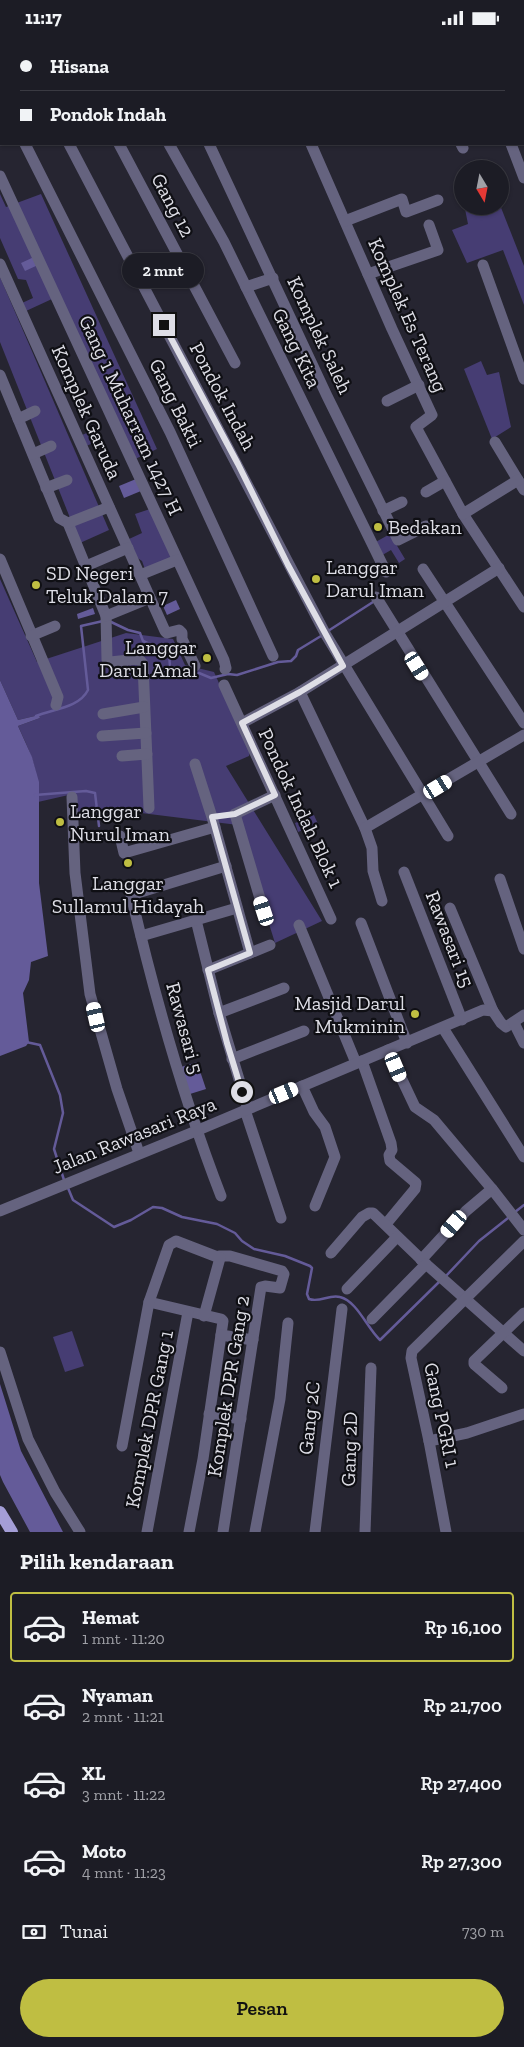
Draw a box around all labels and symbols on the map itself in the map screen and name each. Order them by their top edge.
north arrow [454,160,509,215]
street label: Gang 12 [146,169,200,241]
street label: Komplek Es Terang [363,234,453,396]
callout: 2 mnt [123,253,205,287]
street label: Komplek Saleh [282,272,358,398]
street label: Gang Kita [267,304,327,392]
street label: Gang 1 Muharram 1427 H [74,311,188,519]
route end [153,314,175,336]
street label: Pondok Indah [185,338,262,455]
street label: Komplek Garuda [47,341,127,483]
street label: Gang Bakti [144,355,208,452]
place label: Bedakan [388,515,462,539]
marker: Bedakan [372,521,384,533]
place label: Langgar Darul Iman [326,555,424,602]
place label: SD Negeri Teluk Dalam 7 [46,561,168,608]
marker: Langgar Darul Iman [310,573,322,585]
marker: SD Negeri Teluk Dalam 7 [30,579,42,591]
place label: Langgar Darul Amal [99,635,197,682]
car [402,649,431,683]
marker: Langgar Darul Amal [201,652,213,664]
street label: Pondok Indah Blok 1 [254,724,349,892]
car [421,773,454,801]
place label: Langgar Nurul Iman [70,799,170,846]
marker: Langgar Nurul Iman [54,816,66,828]
marker: Langgar Sullamul Hidayah [122,857,134,869]
place label: Langgar Sullamul Hidayah [52,871,205,918]
street label: Rawasari 15 [421,887,479,991]
car [252,894,275,928]
street label: Rawasari 5 [161,980,209,1076]
place label: Masjid Darul Mukminin [294,991,406,1038]
car [85,1001,106,1033]
marker: Masjid Darul Mukminin [409,1008,421,1020]
car [383,1050,408,1084]
car [267,1080,300,1106]
route start [231,1081,253,1103]
street label: Jalan Rawasari Raya [49,1091,220,1179]
car [438,1208,469,1240]
street label: Komplek DPR Gang 2 [202,1294,254,1478]
street label: Komplek DPR Gang 1 [120,1328,178,1510]
street label: Gang PGRI 1 [419,1360,465,1470]
street label: Gang 2C [293,1380,325,1456]
street label: Gang 2D [336,1411,362,1487]

